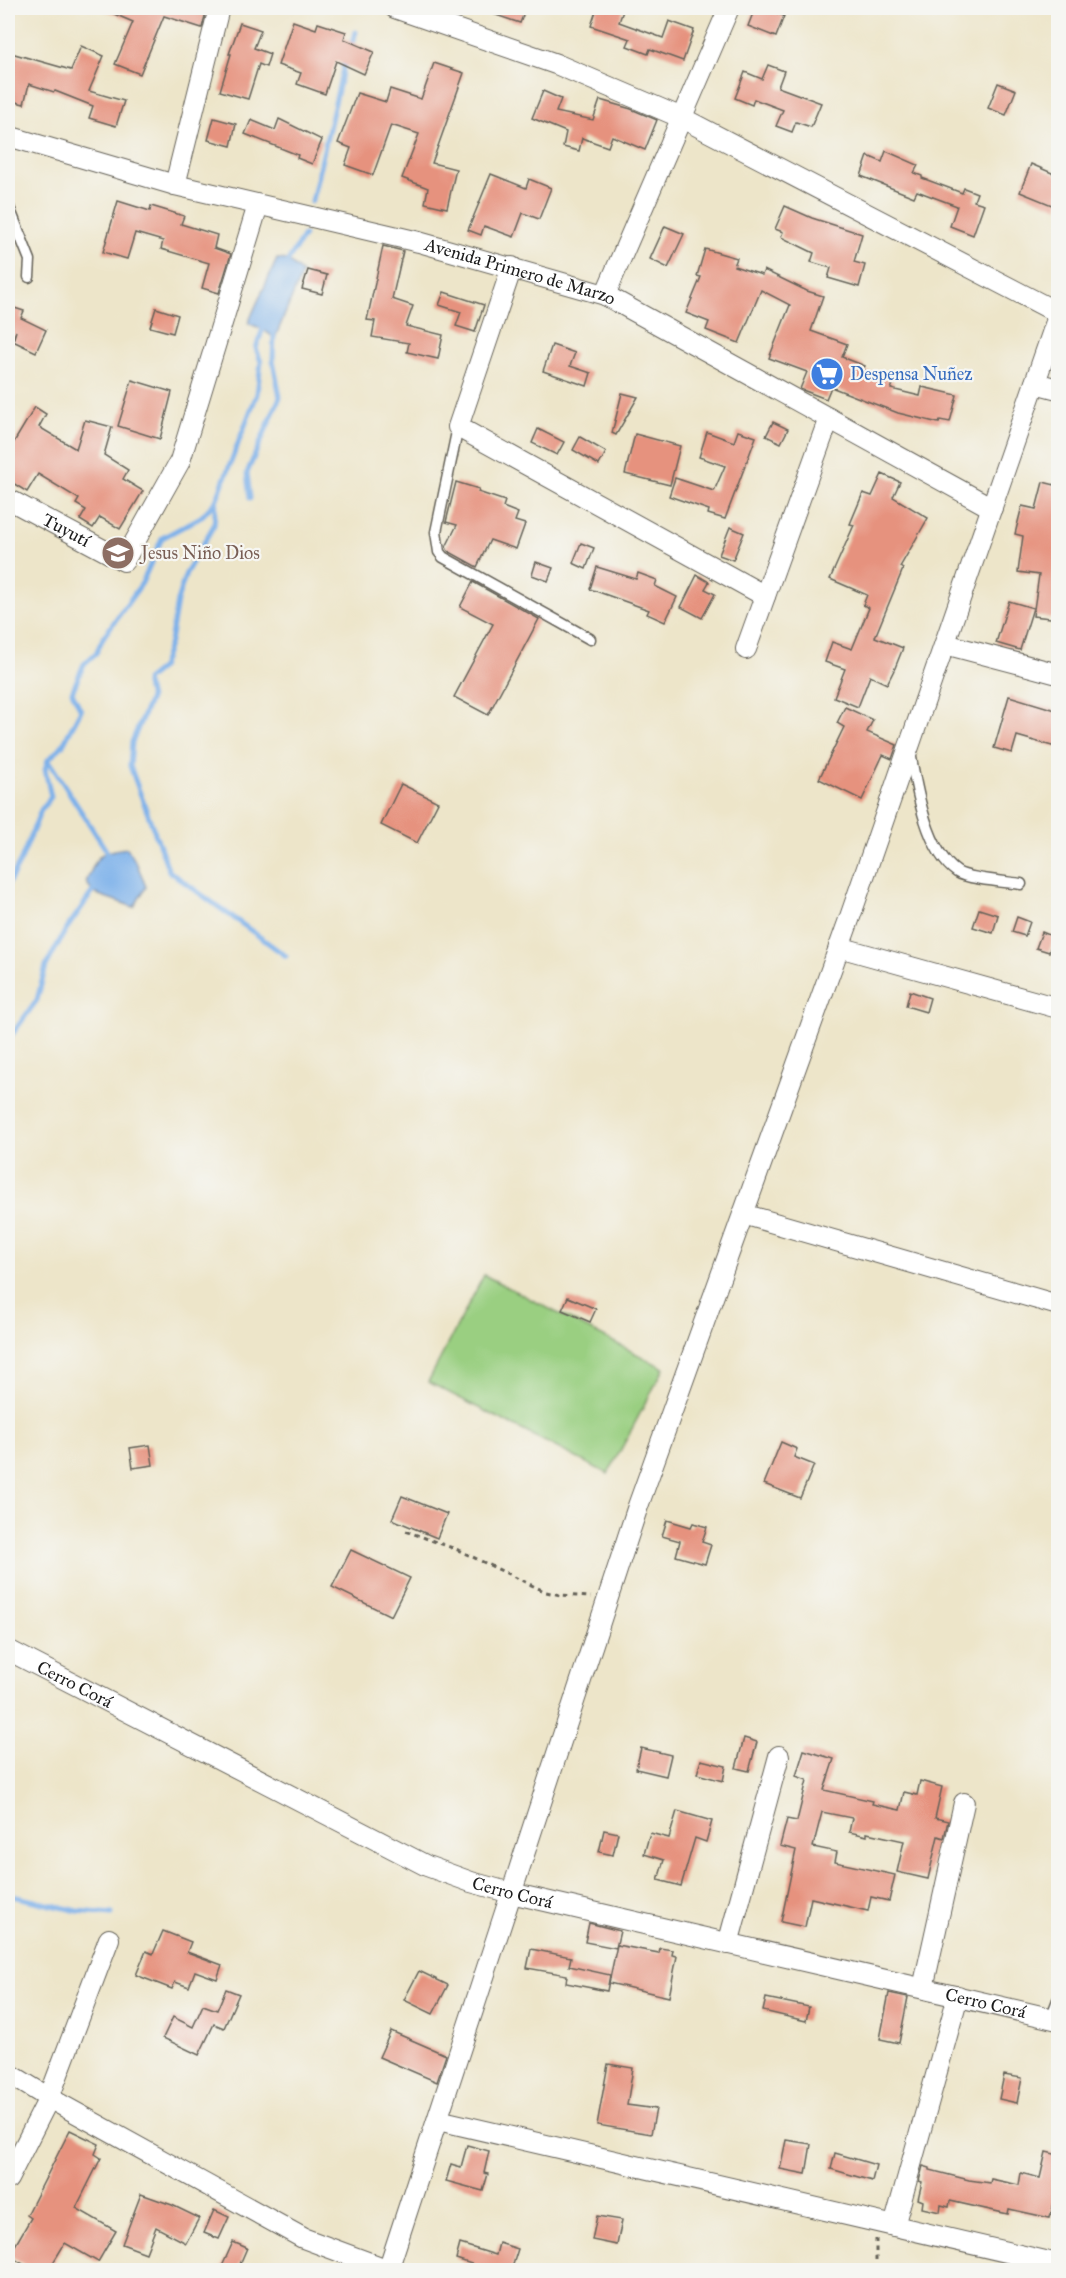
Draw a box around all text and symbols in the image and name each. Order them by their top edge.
street label: Avenida Primero de Marzo [421,233,620,310]
supermarket icon: Despensa Nuñez [809,356,845,392]
place label: Despensa Nuñez [850,363,973,385]
street label: Tuyutí [39,508,95,552]
school or university icon: Jesus Niño Dios [100,535,136,571]
place label: Jesus Niño Dios [139,542,260,565]
street label: Cerro Corá [33,1656,117,1713]
street label: Cerro Corá [470,1872,555,1913]
street label: Cerro Corá [943,1983,1029,2023]

